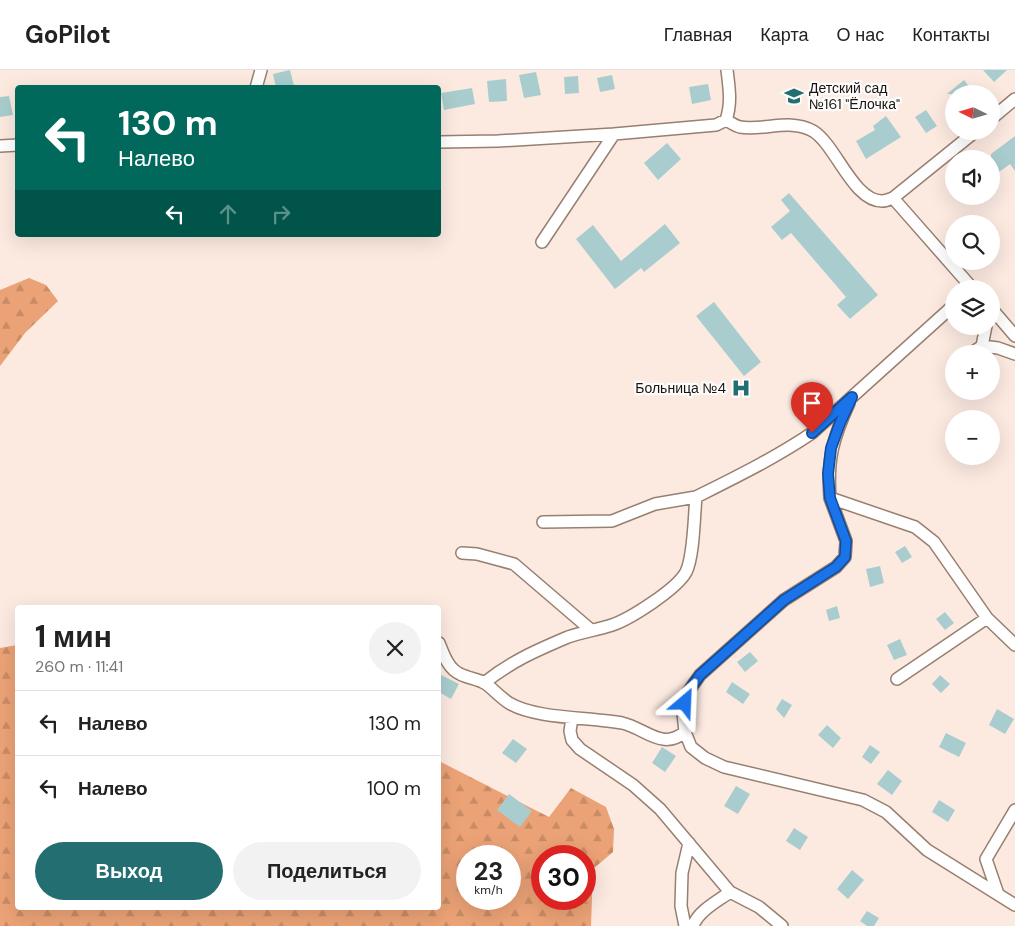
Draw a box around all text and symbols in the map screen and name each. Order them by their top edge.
text: GoPilot [25,19,111,50]
text: Главная [664,23,732,47]
text: Карта [760,23,809,47]
text: О нас [837,23,884,47]
text: Контакты [912,23,990,47]
place label: Детский сад №161 "Ёлочка" [809,79,900,113]
school or university icon: Детский сад №161 "Ёлочка" [783,85,805,107]
north arrow [945,85,1000,140]
map controls [945,85,1000,465]
text: 130 m [118,100,218,146]
icon: left [35,105,100,170]
text: Налево [118,144,195,173]
button: sound [945,150,1000,205]
icon: left [161,200,189,228]
icon: ahead [214,200,242,228]
icon: right [267,200,295,228]
button: search [945,215,1000,270]
button: layers [945,280,1000,335]
button: + [945,345,1000,400]
hospital icon: Больница №4 [730,377,752,399]
place label: Больница №4 [635,379,726,397]
pin [791,382,833,433]
icon: arrive [798,389,826,417]
button: − [945,410,1000,465]
text: 1 мин [35,617,112,656]
button: close [369,622,421,674]
text: 260 m · 11:41 [35,656,123,677]
position arrow [658,676,710,728]
icon: left [35,709,63,737]
text: Налево [78,711,148,736]
text: 130 m [369,711,421,736]
icon: left [35,774,63,802]
text: Налево [78,776,148,801]
text: 100 m [367,776,421,801]
button: Выход [35,842,223,900]
button: Поделиться [233,842,421,900]
speed limit sign: 30 [531,845,596,910]
text: 23 [474,855,503,888]
text: km/h [474,882,503,898]

